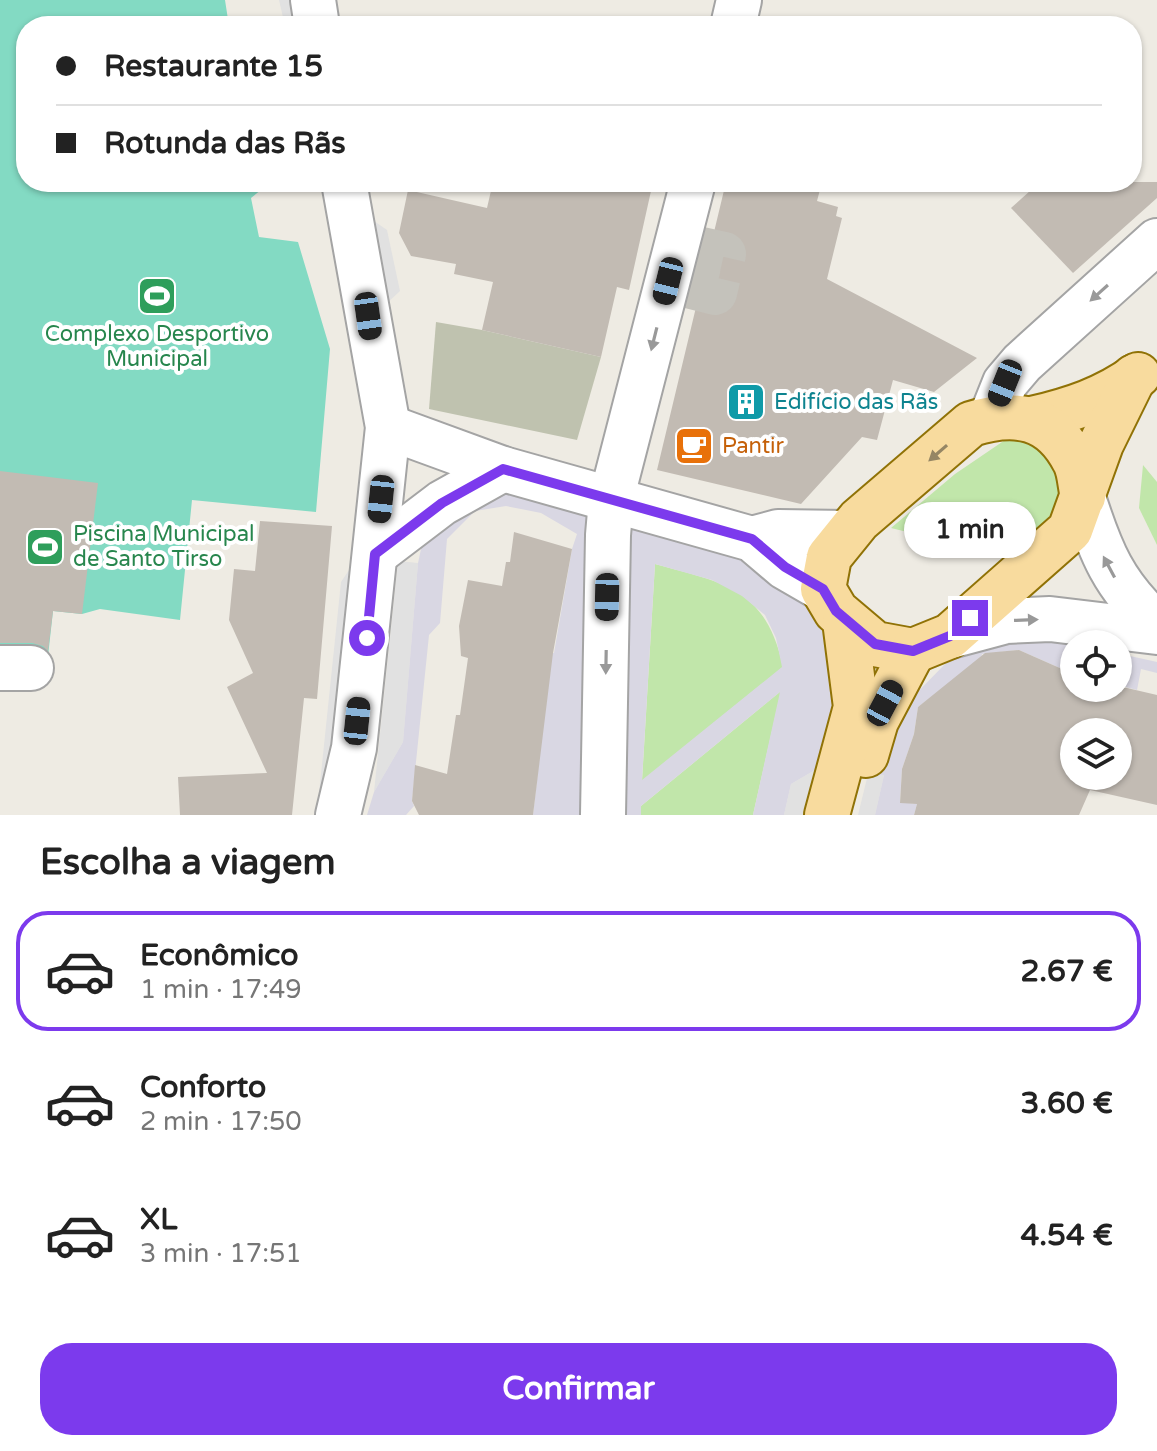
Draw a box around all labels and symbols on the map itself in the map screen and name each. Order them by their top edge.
car [651,255,685,307]
sports icon: Complexo Desportivo Municipal [136,275,178,317]
one-way arrow [1090,284,1109,302]
car [353,291,383,341]
place label: Complexo Desportivo Municipal [45,321,269,372]
one-way arrow [647,327,659,352]
car [985,356,1025,410]
building icon: Edifício das Rãs [725,381,767,423]
place label: Edifício das Rãs [774,389,938,415]
cafe icon: Pantir [673,425,715,467]
place label: Pantir [722,433,785,459]
one-way arrow [928,443,948,461]
car [367,474,395,524]
callout: 1 min [904,502,1036,558]
place label: Piscina Municipal de Santo Tirso [73,521,255,572]
sports icon: Piscina Municipal de Santo Tirso [24,526,66,568]
one-way arrow [1103,556,1117,578]
car [595,573,619,621]
route end [952,600,988,636]
one-way arrow [1014,614,1039,627]
route start [349,620,385,656]
one-way arrow [599,650,612,675]
car [863,676,907,730]
car [343,696,371,746]

